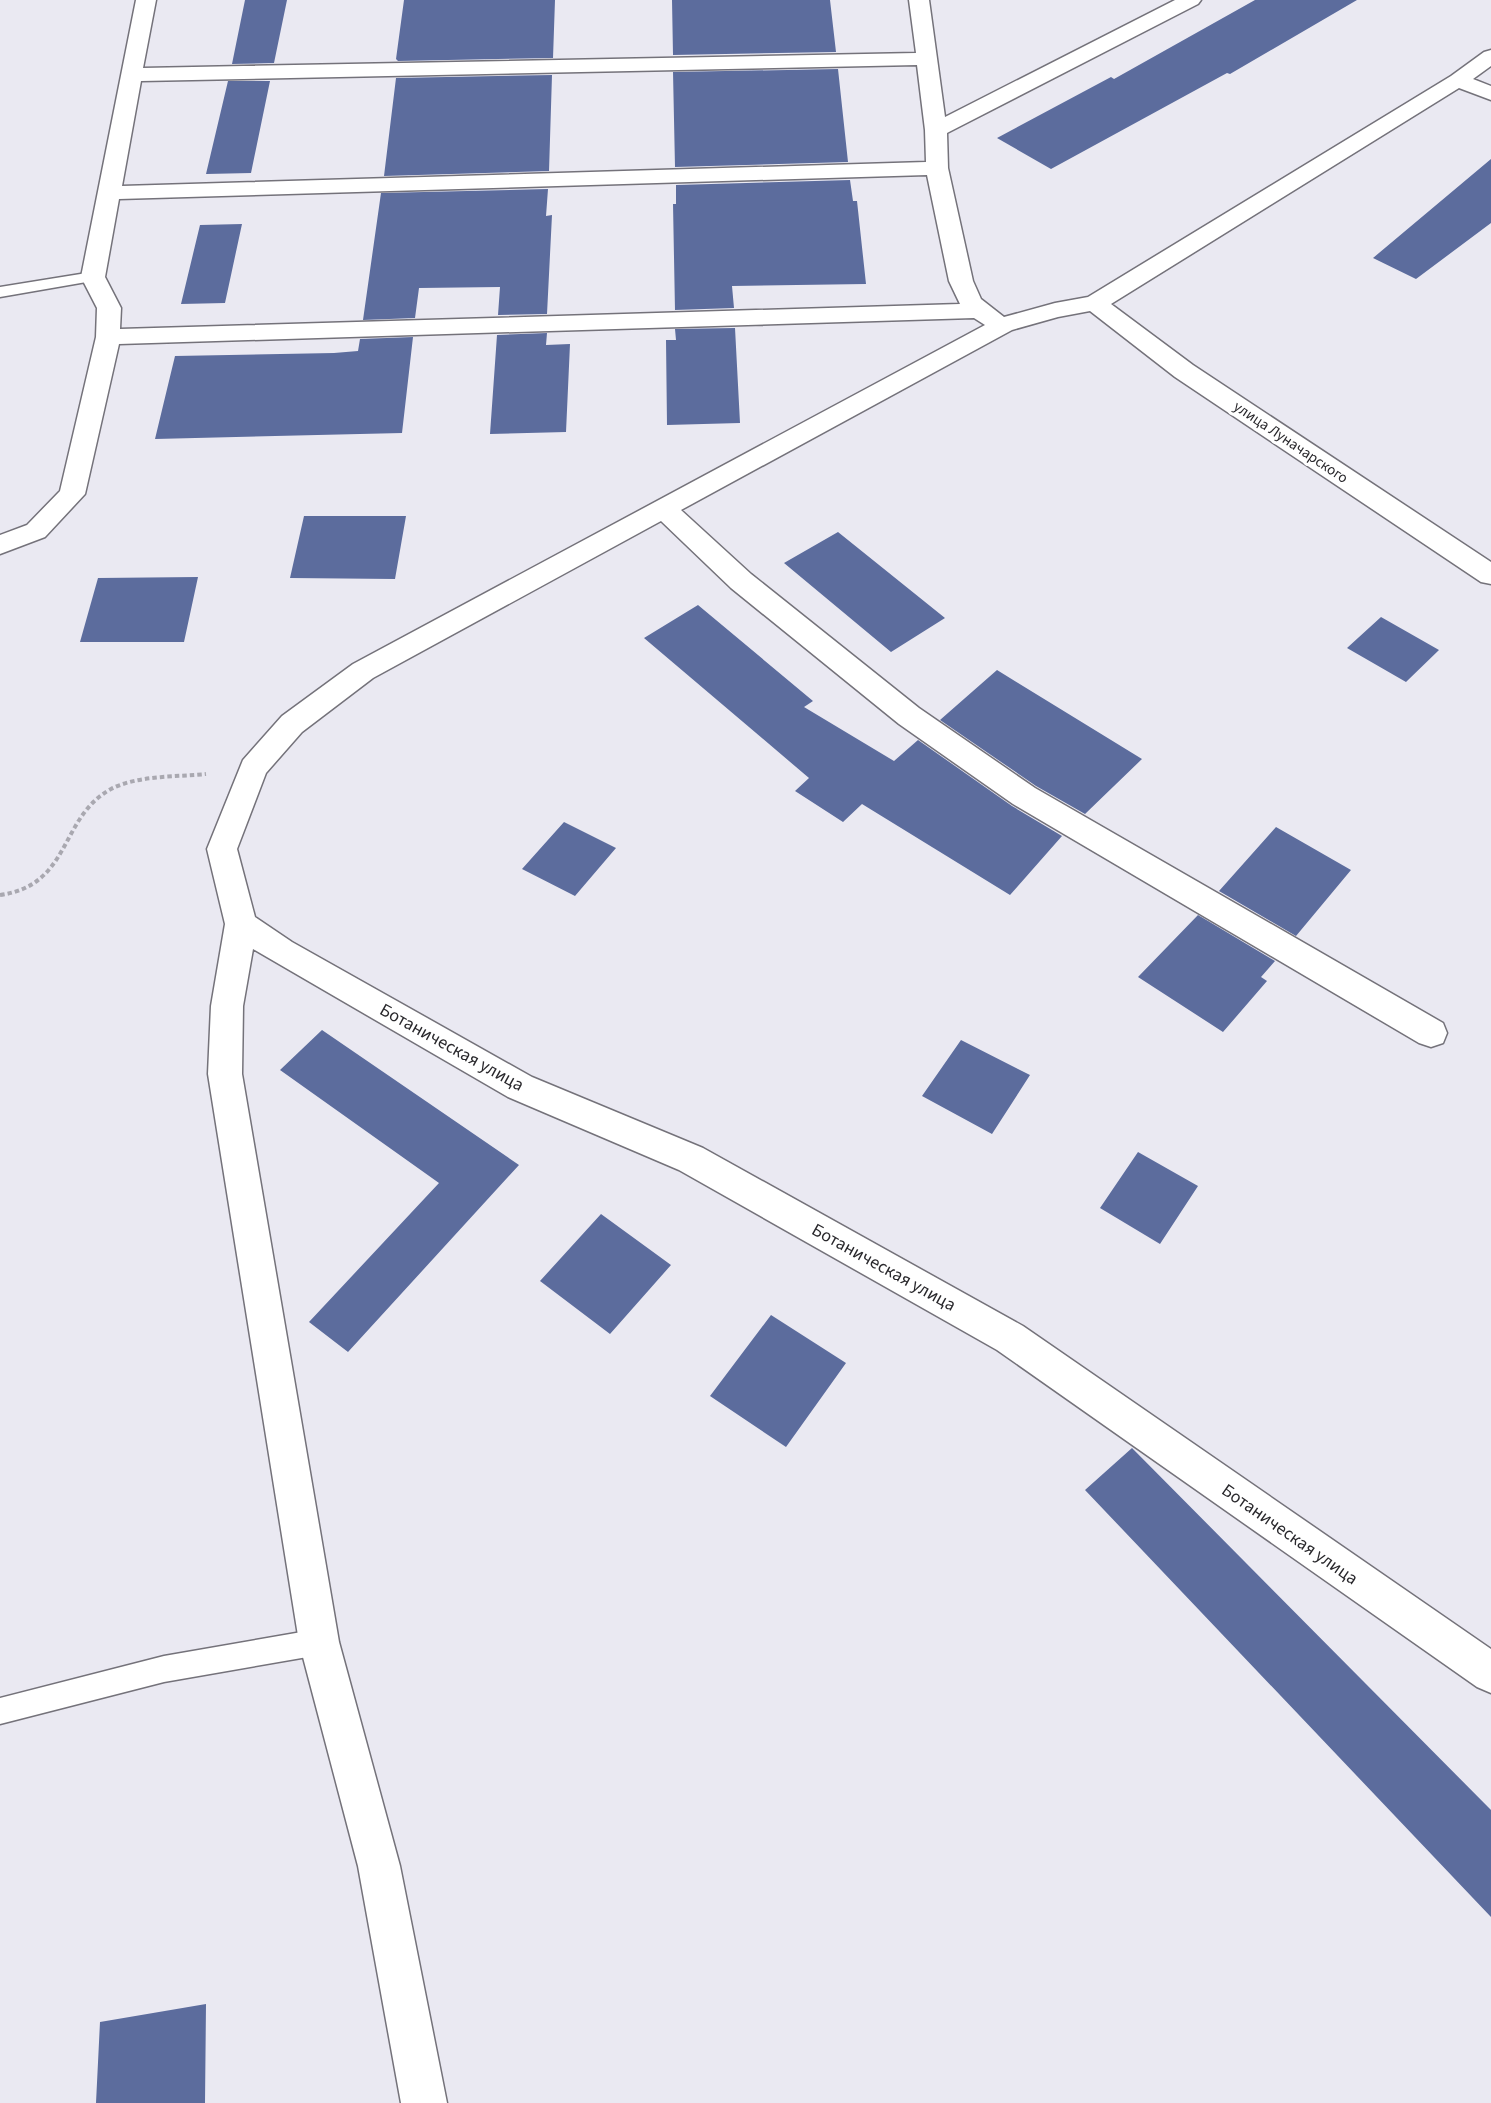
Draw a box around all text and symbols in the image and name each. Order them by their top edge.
street label: улица Луначарского [1229,396,1352,489]
street label: Ботаническая улица [375,997,528,1097]
street label: Ботаническая улица [807,1217,960,1317]
street label: Ботаническая улица [1216,1478,1363,1591]

